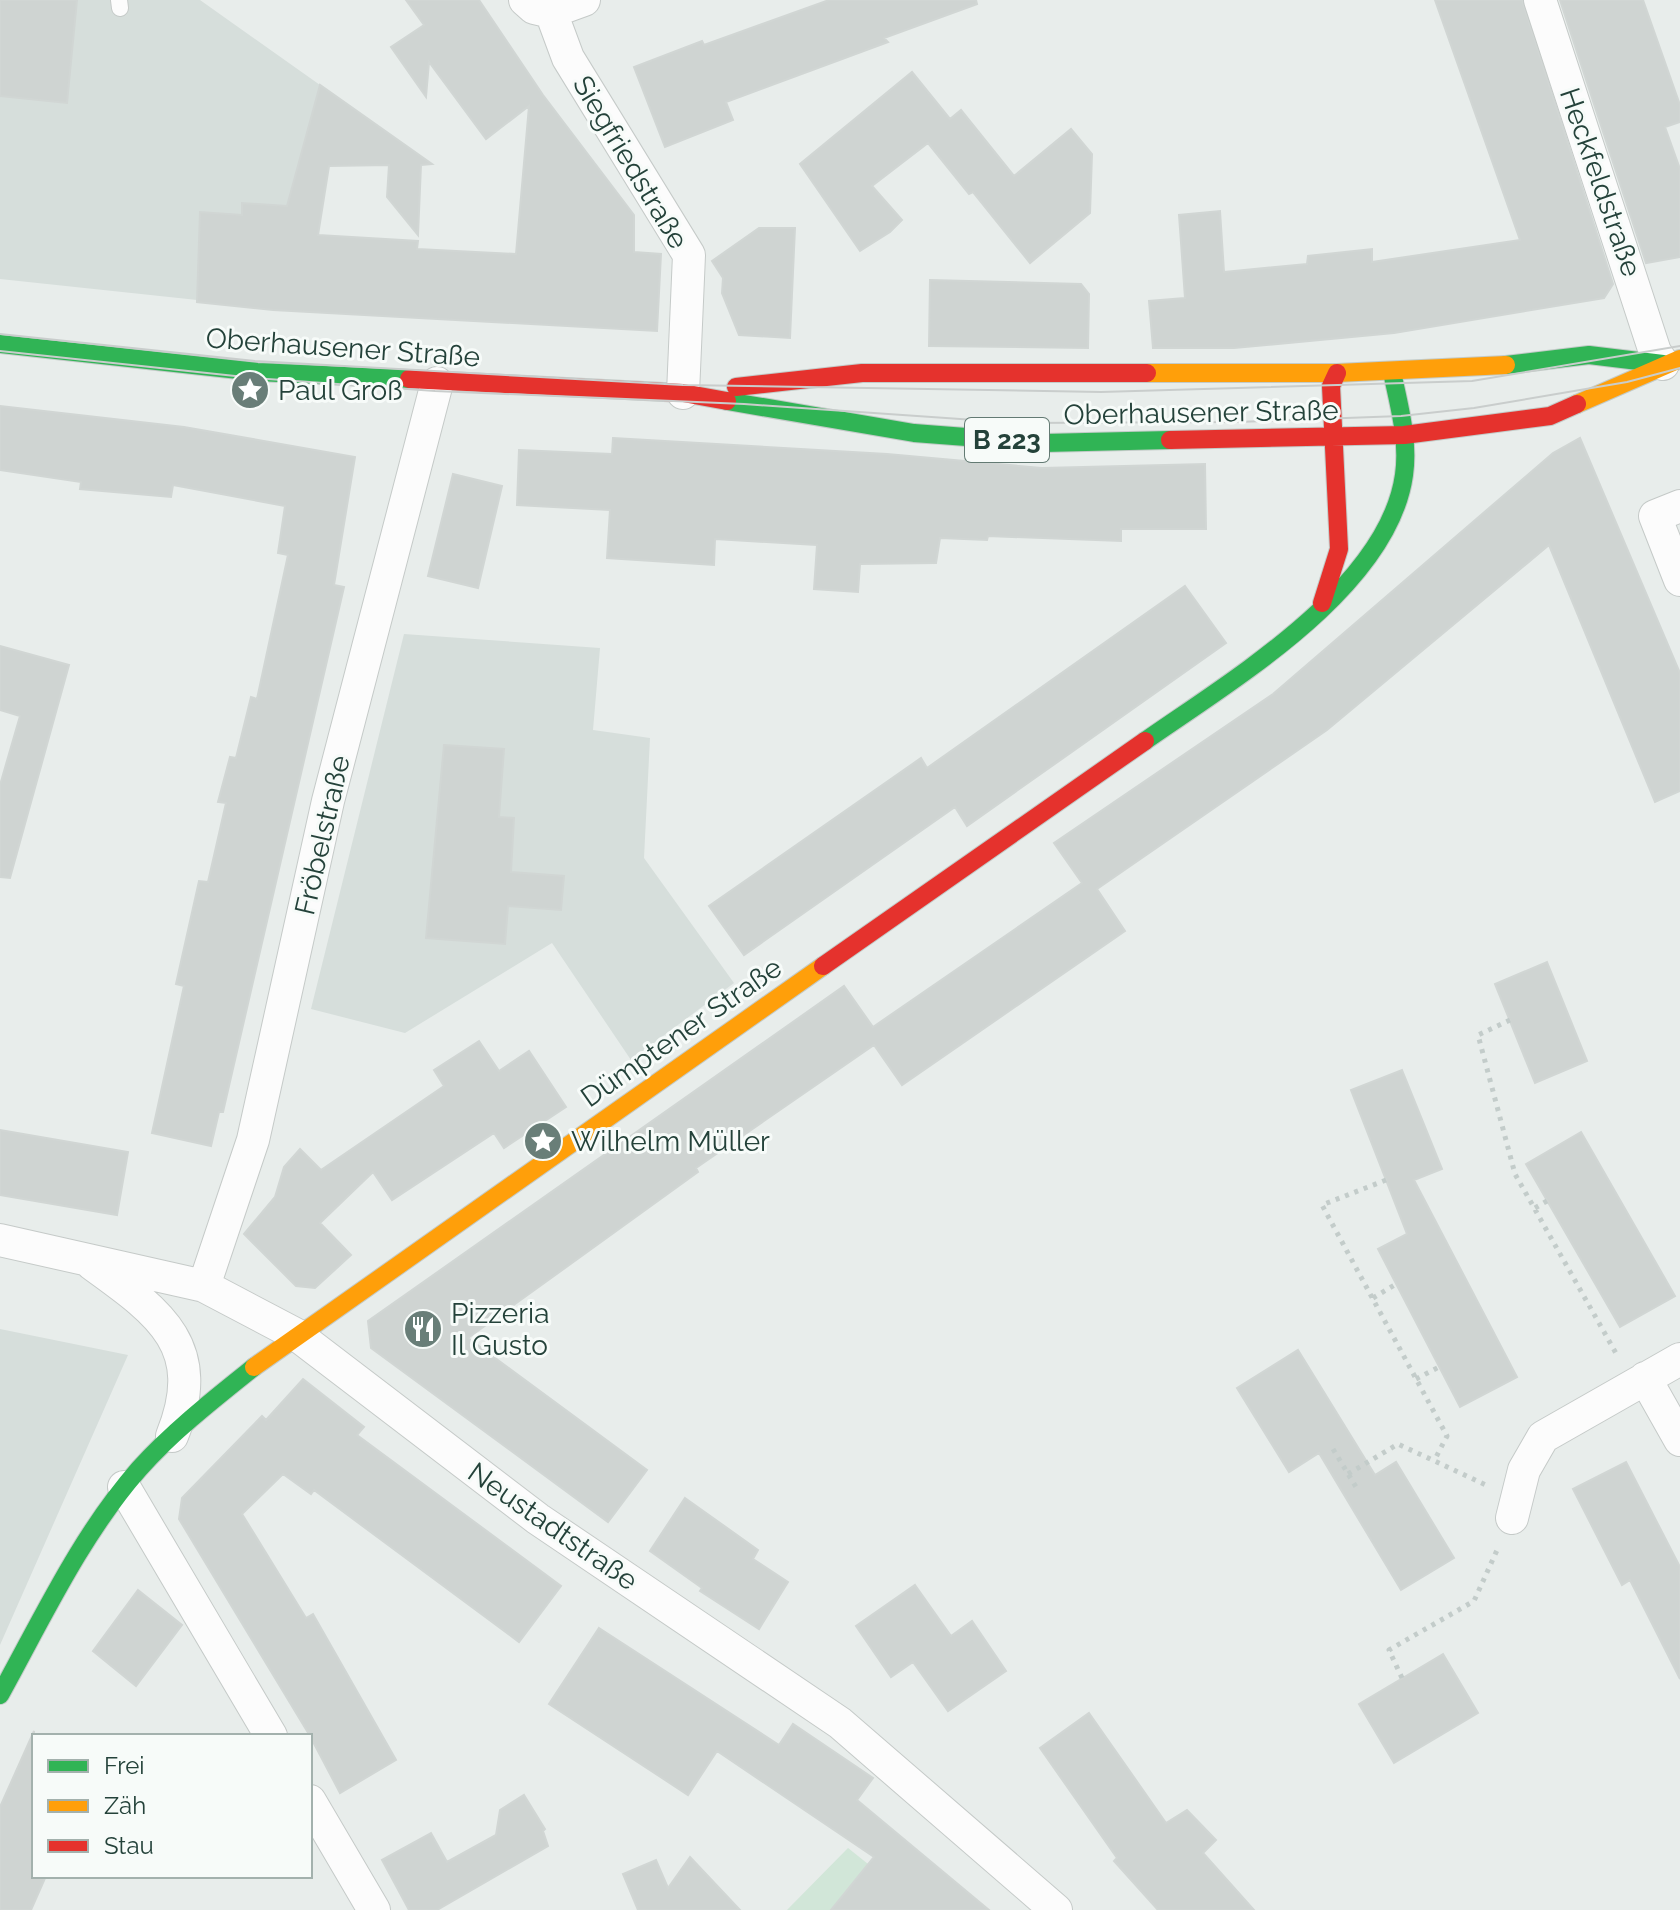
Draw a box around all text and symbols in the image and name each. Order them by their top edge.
street label: Siegfriedstraße [566,70,695,255]
street label: Heckfeldstraße [1553,84,1648,281]
street label: Oberhausener Straße [205,321,481,374]
place icon: Paul Groß [229,369,271,411]
place label: Paul Groß [278,374,403,407]
street label: Oberhausener Straße [1063,394,1339,431]
road number: B 223 [965,418,1049,462]
street label: Fröbelstraße [288,752,357,918]
street label: Dümptener Straße [575,951,788,1114]
place icon: Wilhelm Müller [522,1120,564,1162]
place label: Wilhelm Müller [571,1125,770,1158]
place label: Pizzeria Il Gusto [451,1297,549,1362]
restaurant icon: Pizzeria Il Gusto [402,1308,444,1350]
street label: Neustadtstraße [462,1456,644,1597]
legend [32,1734,312,1878]
text: Frei [104,1751,145,1780]
text: Zäh [104,1791,146,1820]
text: Stau [104,1831,154,1860]

